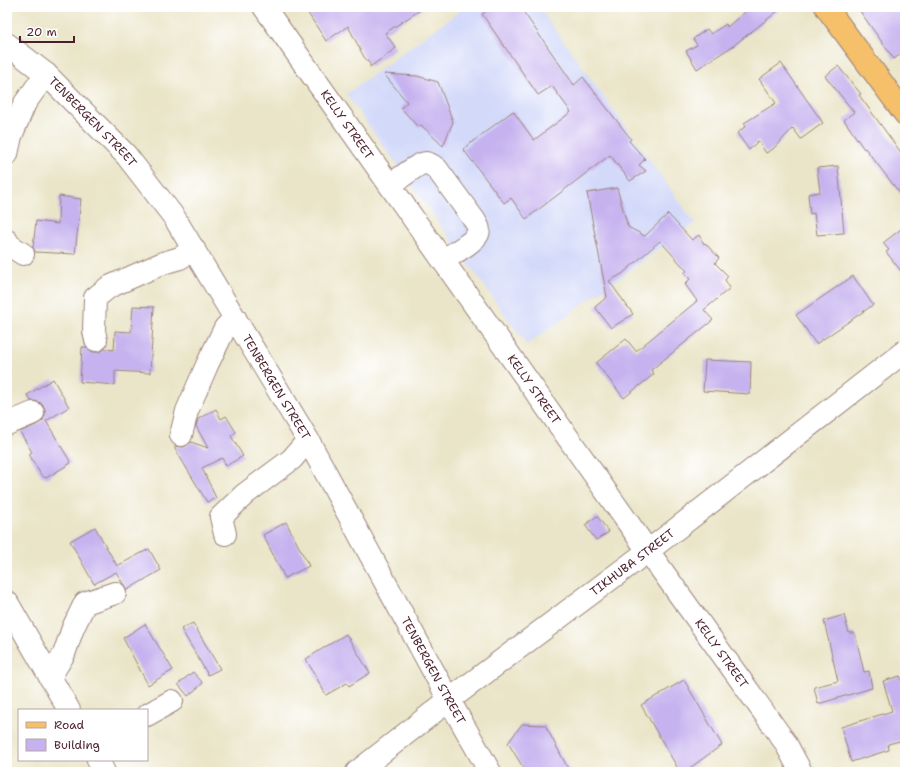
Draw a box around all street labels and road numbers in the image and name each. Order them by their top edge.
street label: TENBERGEN STREET [45,73,141,171]
street label: KELLY STREET [317,87,378,163]
street label: TENBERGEN STREET [238,332,314,443]
street label: KELLY STREET [504,351,564,428]
street label: TIKHUBA STREET [587,525,678,600]
street label: TENBERGEN STREET [397,614,469,728]
street label: KELLY STREET [691,616,752,692]

